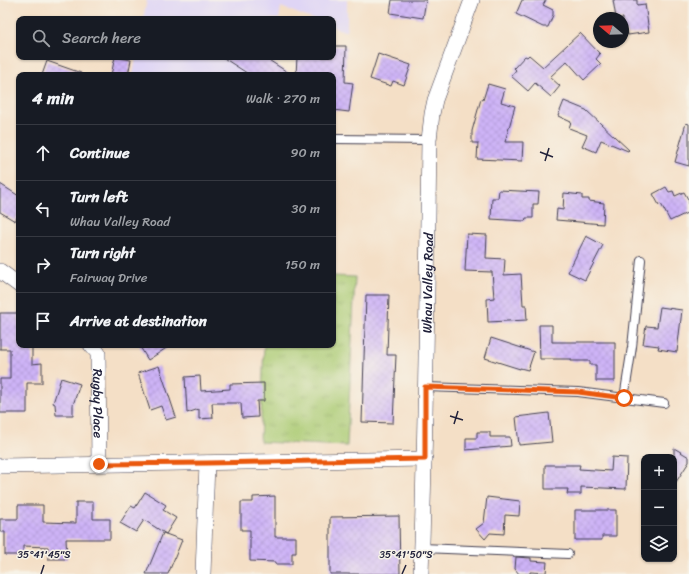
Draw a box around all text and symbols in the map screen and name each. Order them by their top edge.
north arrow [593,12,629,48]
search box [16,16,336,60]
text: Search here [62,25,141,51]
icon: search [30,27,52,49]
text: 4 min [32,83,74,113]
text: Walk · 270 m [246,87,320,110]
text: Continue [70,140,130,166]
text: 90 m [290,141,320,164]
icon: ahead [32,142,54,164]
text: Turn left [70,184,128,210]
text: 30 m [291,197,320,220]
icon: left [32,198,54,220]
text: Whau Valley Road [70,210,170,233]
street label: Whau Valley Road [415,232,440,333]
text: Turn right [70,240,135,266]
text: 150 m [285,253,320,276]
icon: right [32,254,54,276]
text: Fairway Drive [70,266,148,289]
text: Arrive at destination [70,308,207,334]
icon: arrive [32,310,54,332]
street label: Rugby Place [86,369,110,439]
route start [615,389,633,407]
map controls [641,454,677,562]
button: + [641,454,677,490]
route end [90,455,108,473]
button: − [641,490,677,526]
button: layers [641,526,677,562]
text: 35°41'45"S [18,546,71,564]
text: 35°41'50"S [380,546,433,564]

